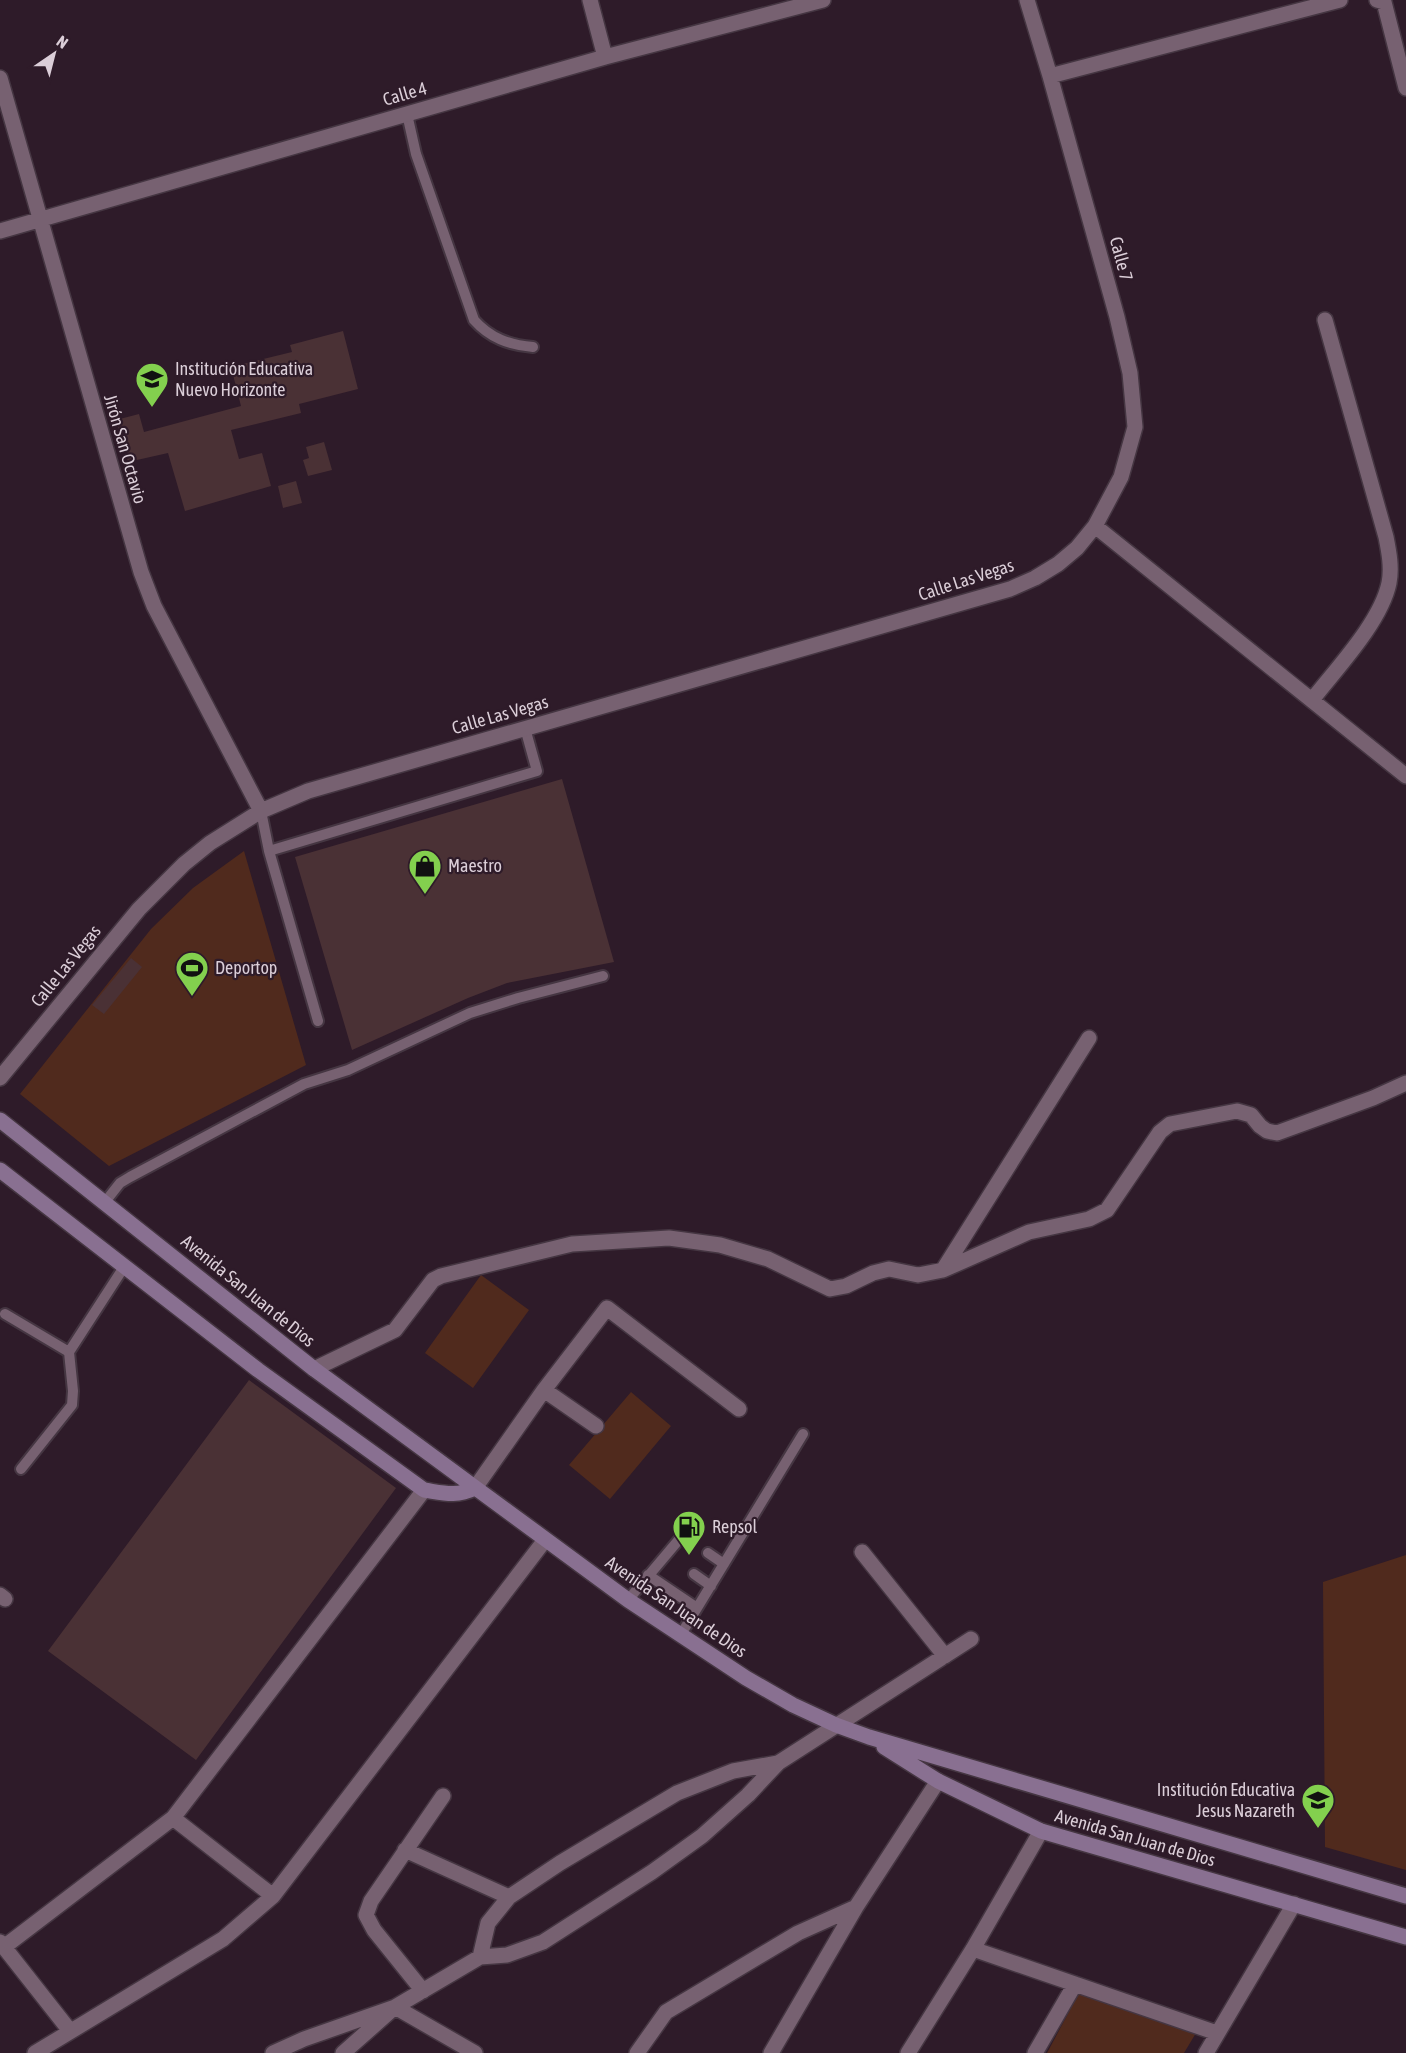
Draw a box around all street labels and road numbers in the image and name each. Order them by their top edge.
street label: Calle 4 [380,77,429,110]
street label: Calle 7 [1106,234,1137,283]
street label: Jirón San Octavio [100,392,151,506]
street label: Calle Las Vegas [915,554,1016,605]
street label: Calle Las Vegas [449,691,550,738]
street label: Calle Las Vegas [26,921,105,1011]
street label: Avenida San Juan de Dios [177,1230,319,1351]
street label: Avenida San Juan de Dios [602,1552,751,1662]
street label: Avenida San Juan de Dios [1053,1805,1218,1870]

